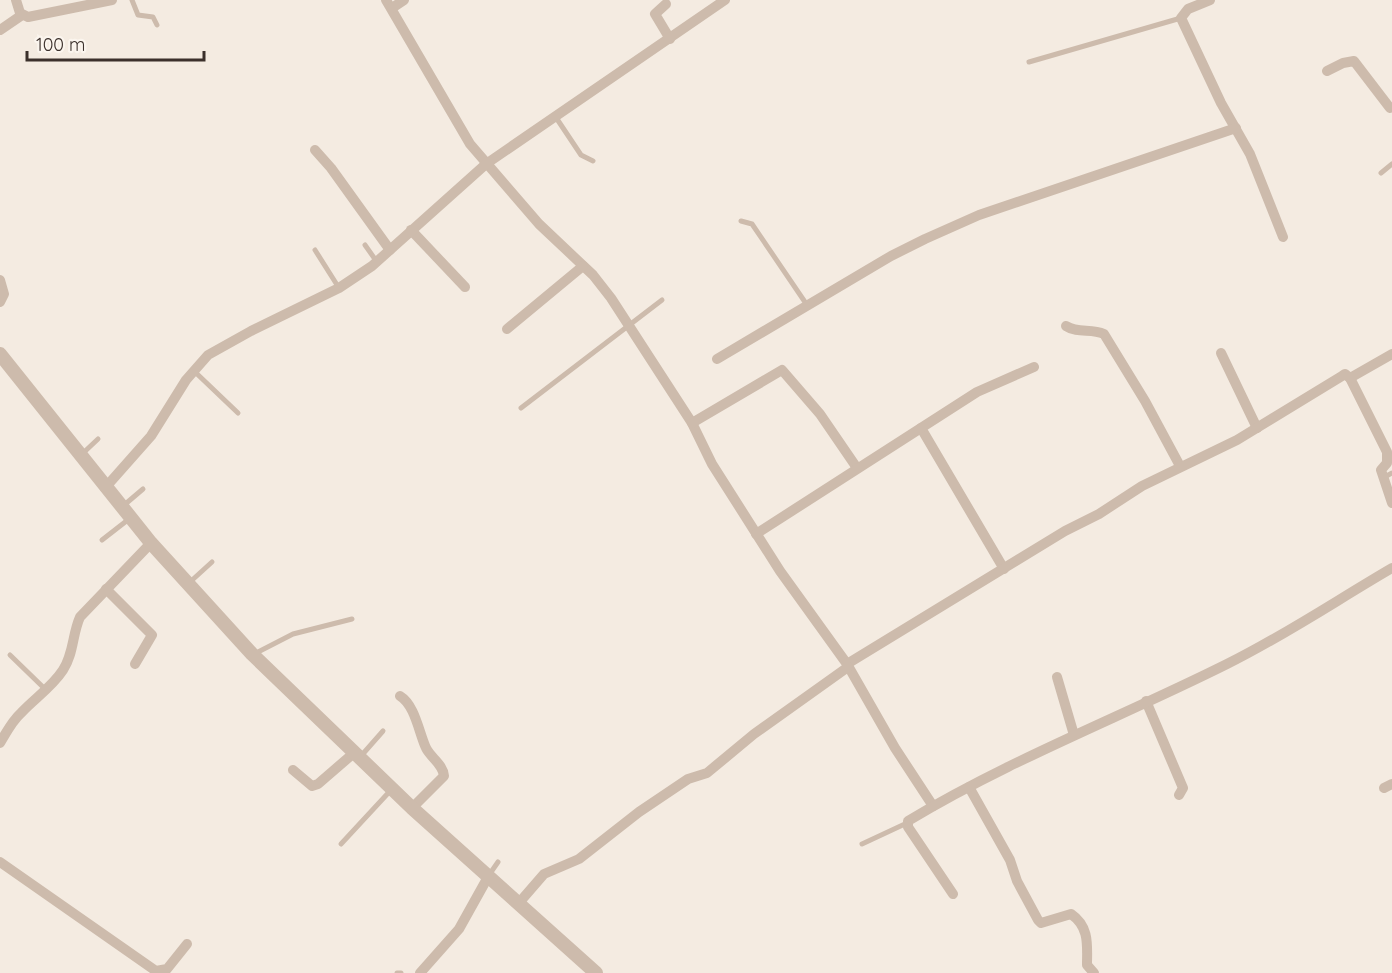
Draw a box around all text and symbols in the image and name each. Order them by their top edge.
scale bar [27,24,204,62]
text: 100 m [36,33,85,56]

